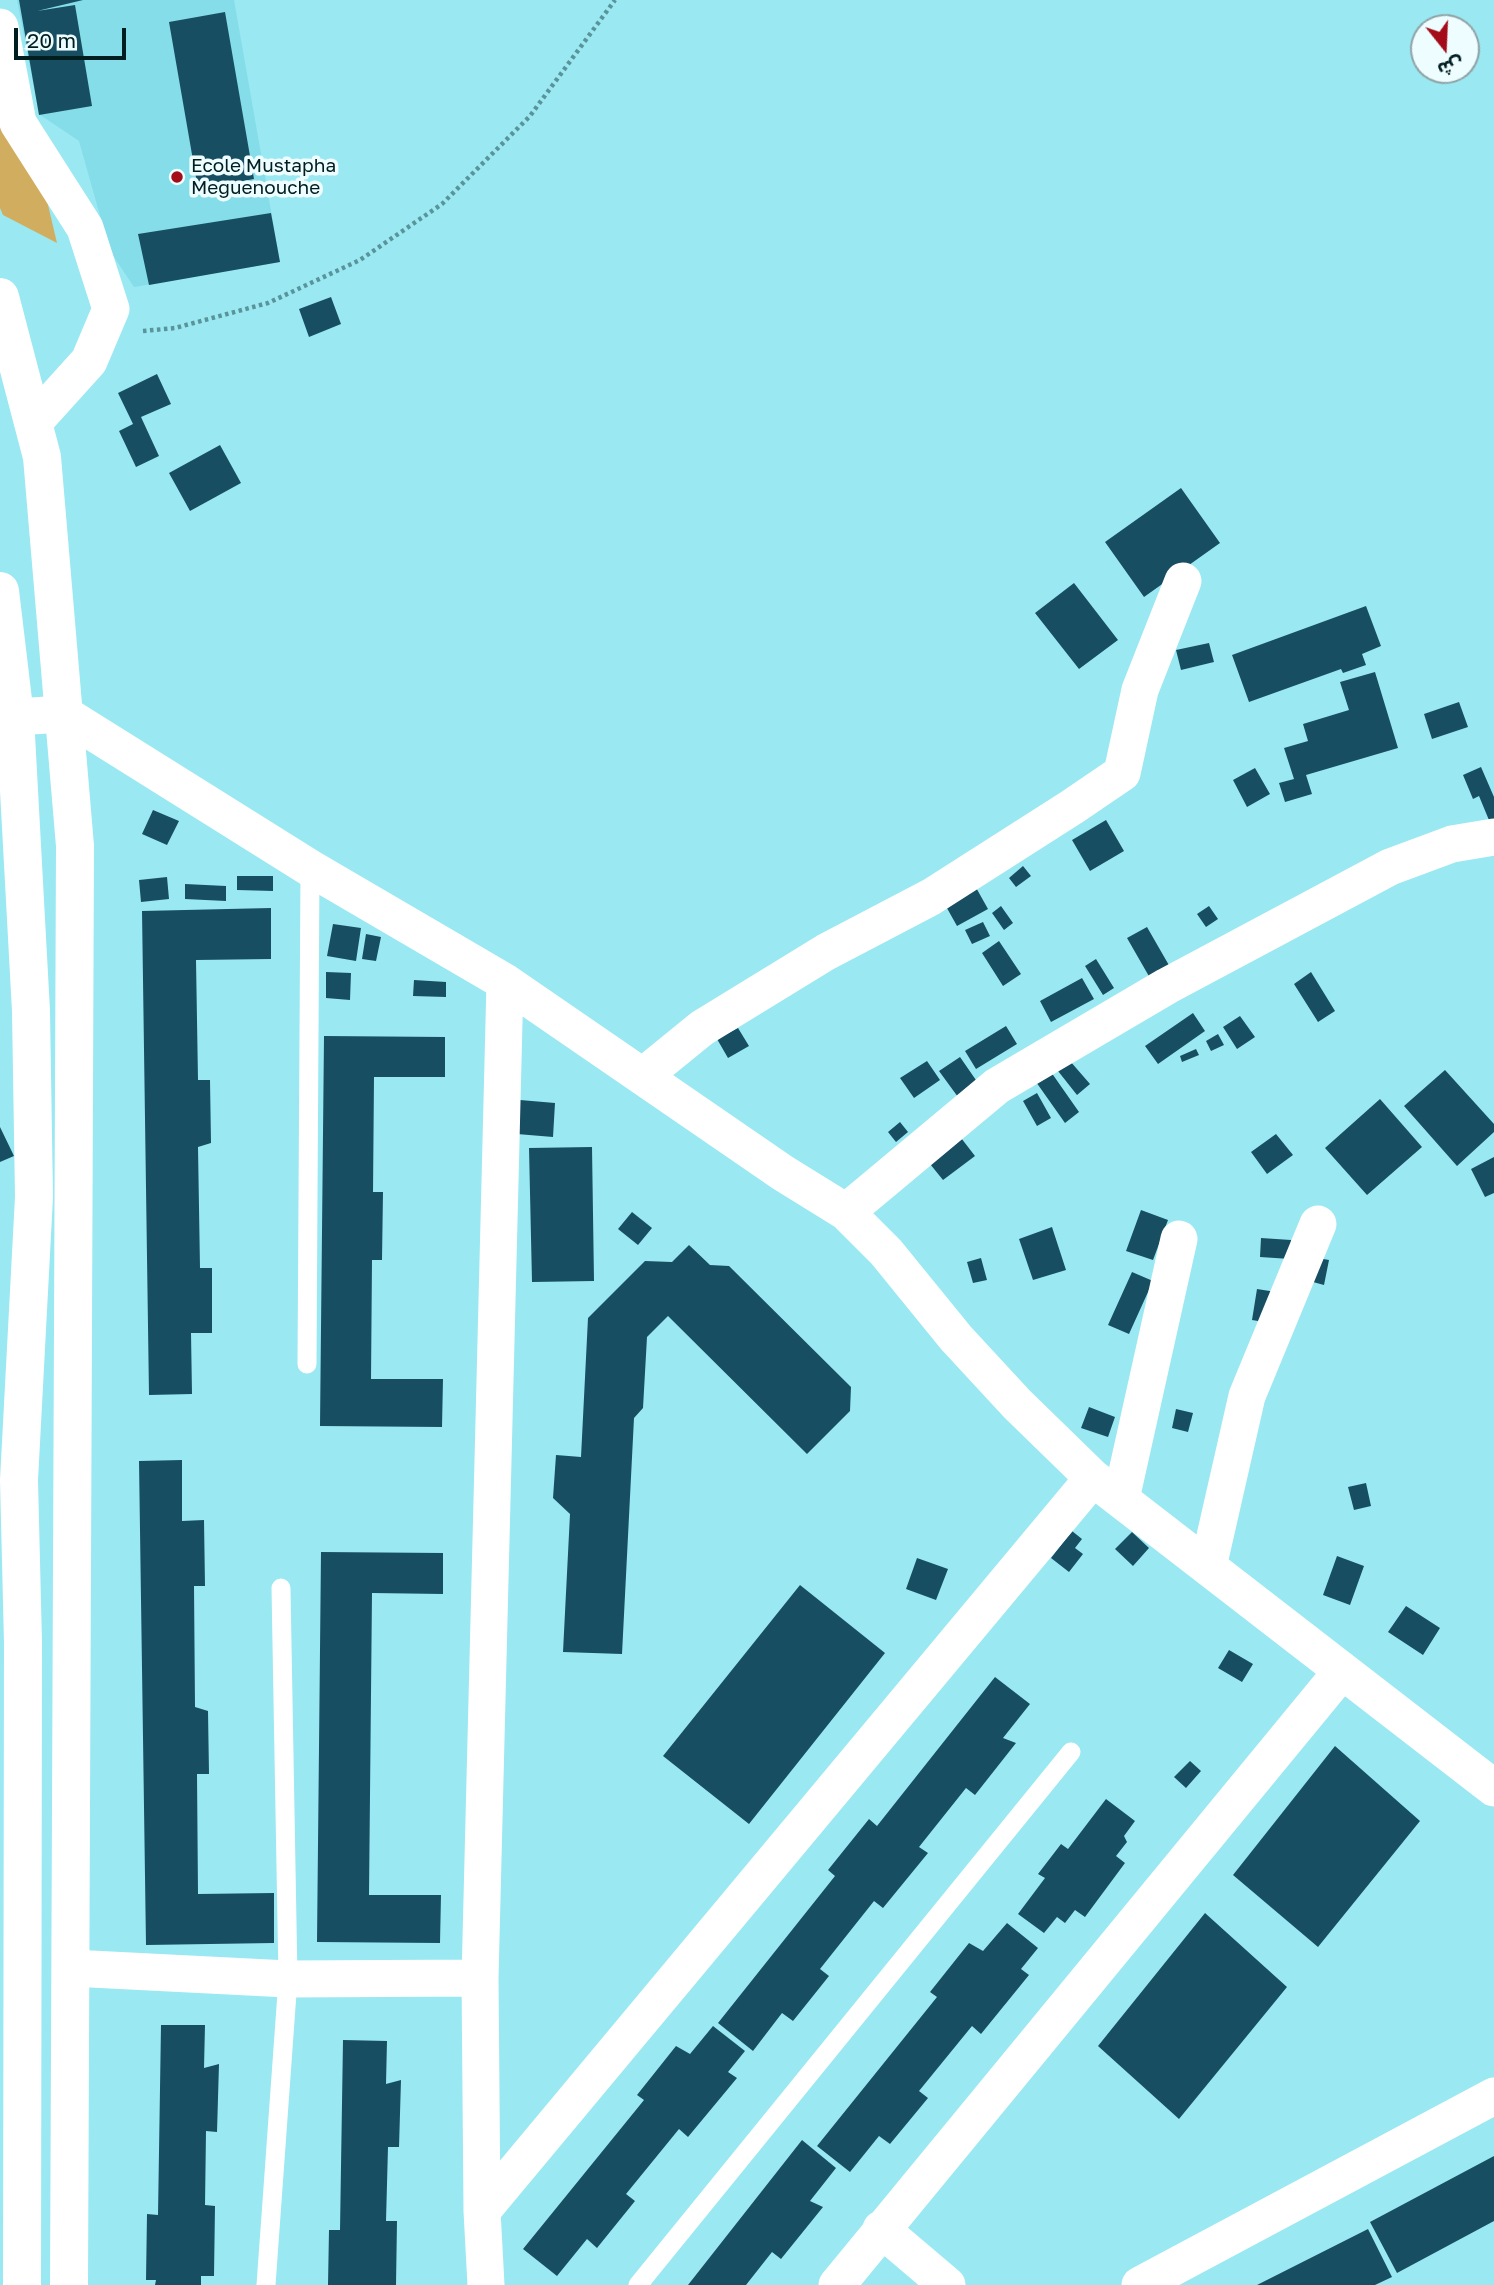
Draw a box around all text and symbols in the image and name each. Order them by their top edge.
scale bar [18,14,130,58]
north arrow [1410,14,1480,84]
text: 20 m [27,27,76,53]
text: ش [1435,53,1467,83]
place label: Ecole Mustapha Meguenouche [191,155,336,199]
marker: Ecole Mustapha Meguenouche [169,169,185,185]

